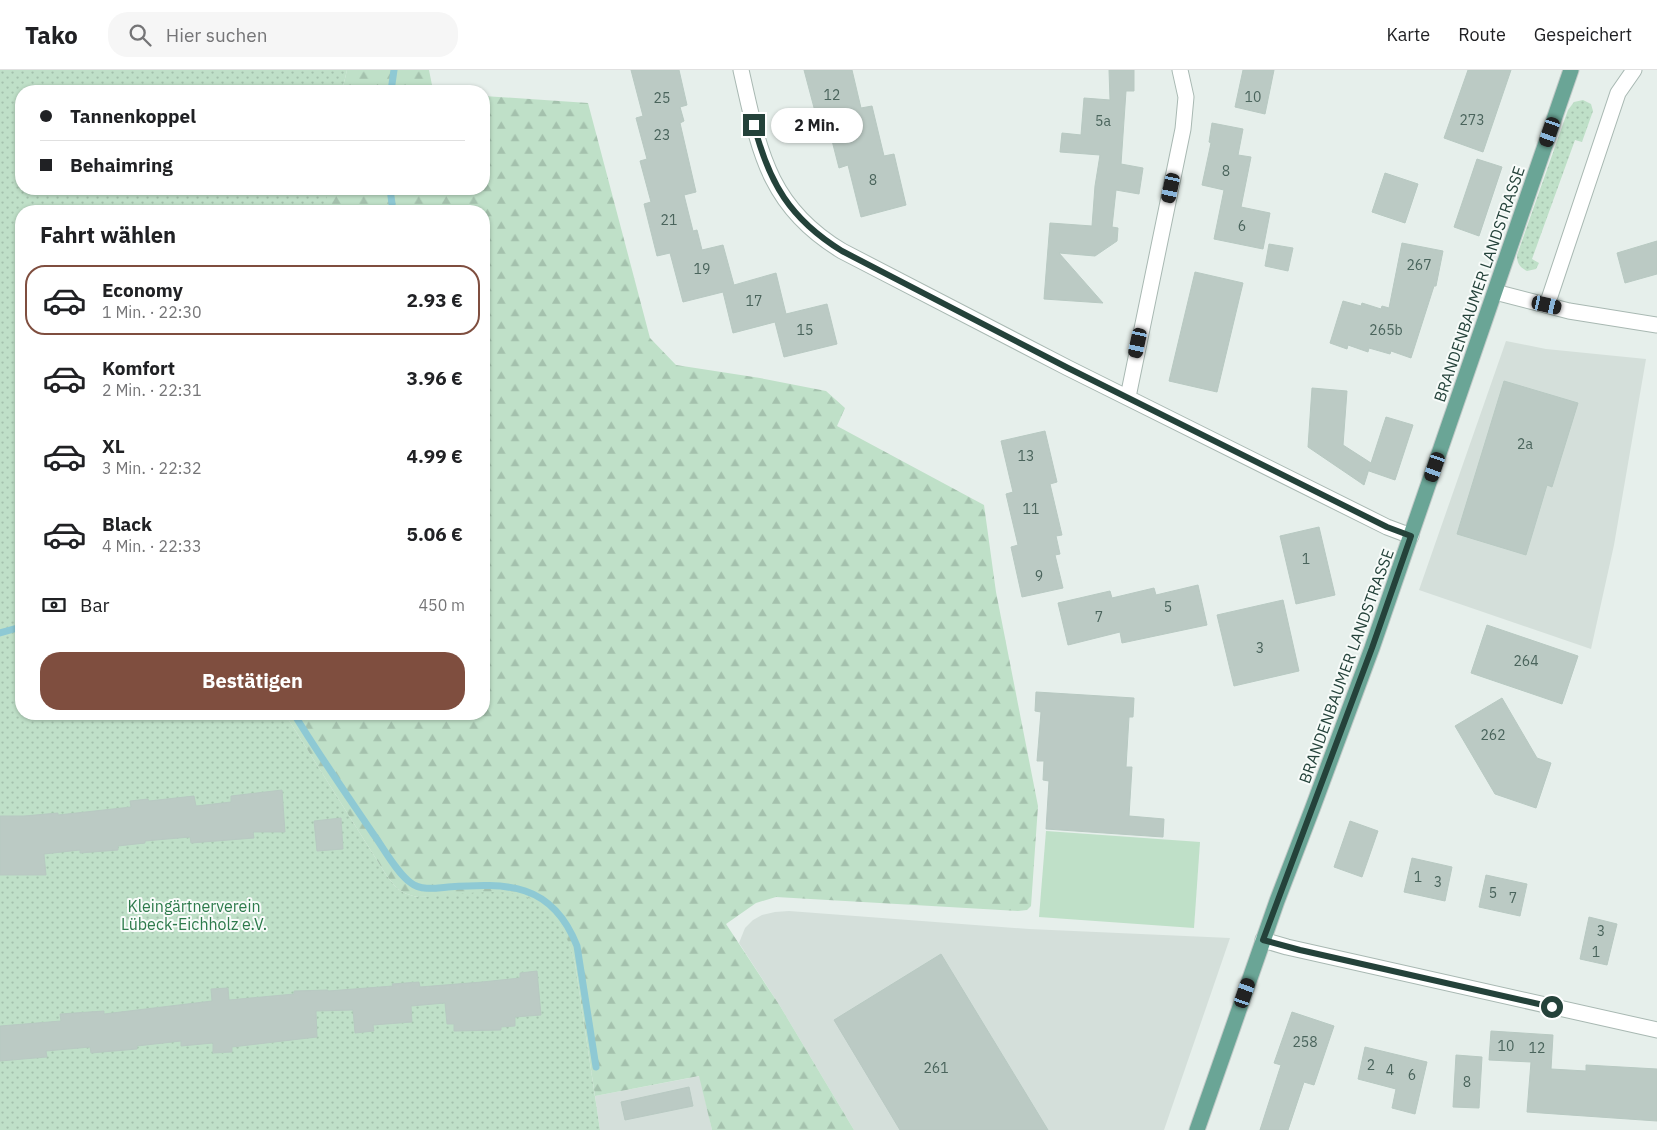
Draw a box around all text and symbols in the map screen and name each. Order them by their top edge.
search box [108,12,458,57]
text: Tako [25,19,78,51]
icon: search [126,21,154,49]
text: Hier suchen [166,23,267,47]
text: Karte [1387,23,1430,46]
text: Route [1458,23,1506,46]
text: Gespeichert [1534,23,1632,46]
house number: 12 [824,86,840,104]
house number: 10 [1245,88,1261,106]
house number: 25 [654,89,670,107]
text: Tannenkoppel [70,104,196,128]
callout: 2 Min. [772,108,864,142]
house number: 273 [1459,111,1485,129]
house number: 5a [1095,112,1111,130]
route end [743,114,765,136]
text: 2 Min. [794,115,840,135]
car [1538,115,1561,149]
house number: 23 [654,126,670,144]
text: Behaimring [70,153,173,177]
house number: 8 [1222,162,1230,180]
street label: BRANDENBAUMER LANDSTRASSE [1429,163,1529,405]
house number: 8 [869,171,877,189]
car [1160,172,1181,204]
house number: 21 [661,211,677,229]
house number: 6 [1238,217,1246,235]
text: Fahrt wählen [40,220,176,249]
house number: 267 [1406,256,1432,274]
house number: 19 [694,260,710,278]
icon: car [42,278,87,323]
text: Economy [102,278,183,302]
text: 2.93 € [407,288,463,312]
house number: 17 [746,292,762,310]
car [1530,294,1563,316]
text: 1 Min. · 22:30 [102,302,202,322]
house number: 15 [797,321,813,339]
house number: 265b [1369,321,1403,339]
car [1127,327,1148,359]
icon: car [42,356,87,401]
text: Komfort [102,356,175,380]
text: 3.96 € [407,366,463,390]
text: 2 Min. · 22:31 [102,380,202,400]
icon: car [42,434,87,479]
text: XL [102,434,125,458]
house number: 2a [1517,435,1533,453]
text: 4.99 € [407,444,463,468]
house number: 13 [1018,447,1034,465]
car [1423,450,1446,484]
text: 3 Min. · 22:32 [102,458,202,478]
house number: 11 [1023,500,1039,518]
icon: car [42,512,87,557]
text: Black [102,512,152,536]
text: 5.06 € [407,522,463,546]
text: 4 Min. · 22:33 [102,536,202,556]
street label: BRANDENBAUMER LANDSTRASSE [1294,546,1398,786]
house number: 1 [1302,550,1310,568]
house number: 9 [1035,567,1043,585]
icon: cash [40,591,68,619]
text: Bar [80,593,110,617]
text: 450 m [418,595,465,615]
house number: 5 [1164,598,1172,616]
house number: 7 [1095,608,1103,626]
house number: 3 [1256,639,1264,657]
button: Bestätigen [40,652,465,710]
house number: 264 [1513,652,1539,670]
house number: 262 [1480,726,1506,744]
house number: 1 [1414,868,1422,886]
house number: 3 [1434,873,1442,891]
house number: 5 [1489,884,1497,902]
house number: 7 [1509,889,1517,907]
park label: Kleingärtnerverein Lübeck-Eichholz e.V. [121,896,267,934]
house number: 3 [1597,922,1605,940]
house number: 1 [1592,943,1600,961]
car [1233,976,1256,1010]
route start [1541,996,1563,1018]
house number: 258 [1292,1033,1318,1051]
house number: 10 [1498,1037,1514,1055]
house number: 12 [1529,1039,1545,1057]
house number: 2 [1367,1056,1375,1074]
house number: 261 [923,1059,949,1077]
house number: 4 [1386,1061,1394,1079]
house number: 6 [1408,1066,1416,1084]
house number: 8 [1463,1073,1471,1091]

